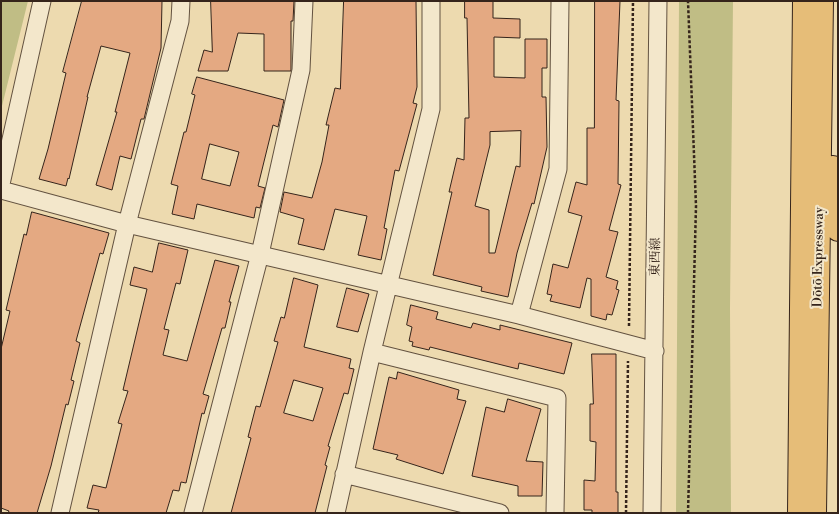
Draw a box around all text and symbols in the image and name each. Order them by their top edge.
street label: Dōtō Expressway [810,207,828,307]
street label: 東西線 [648,237,664,277]

